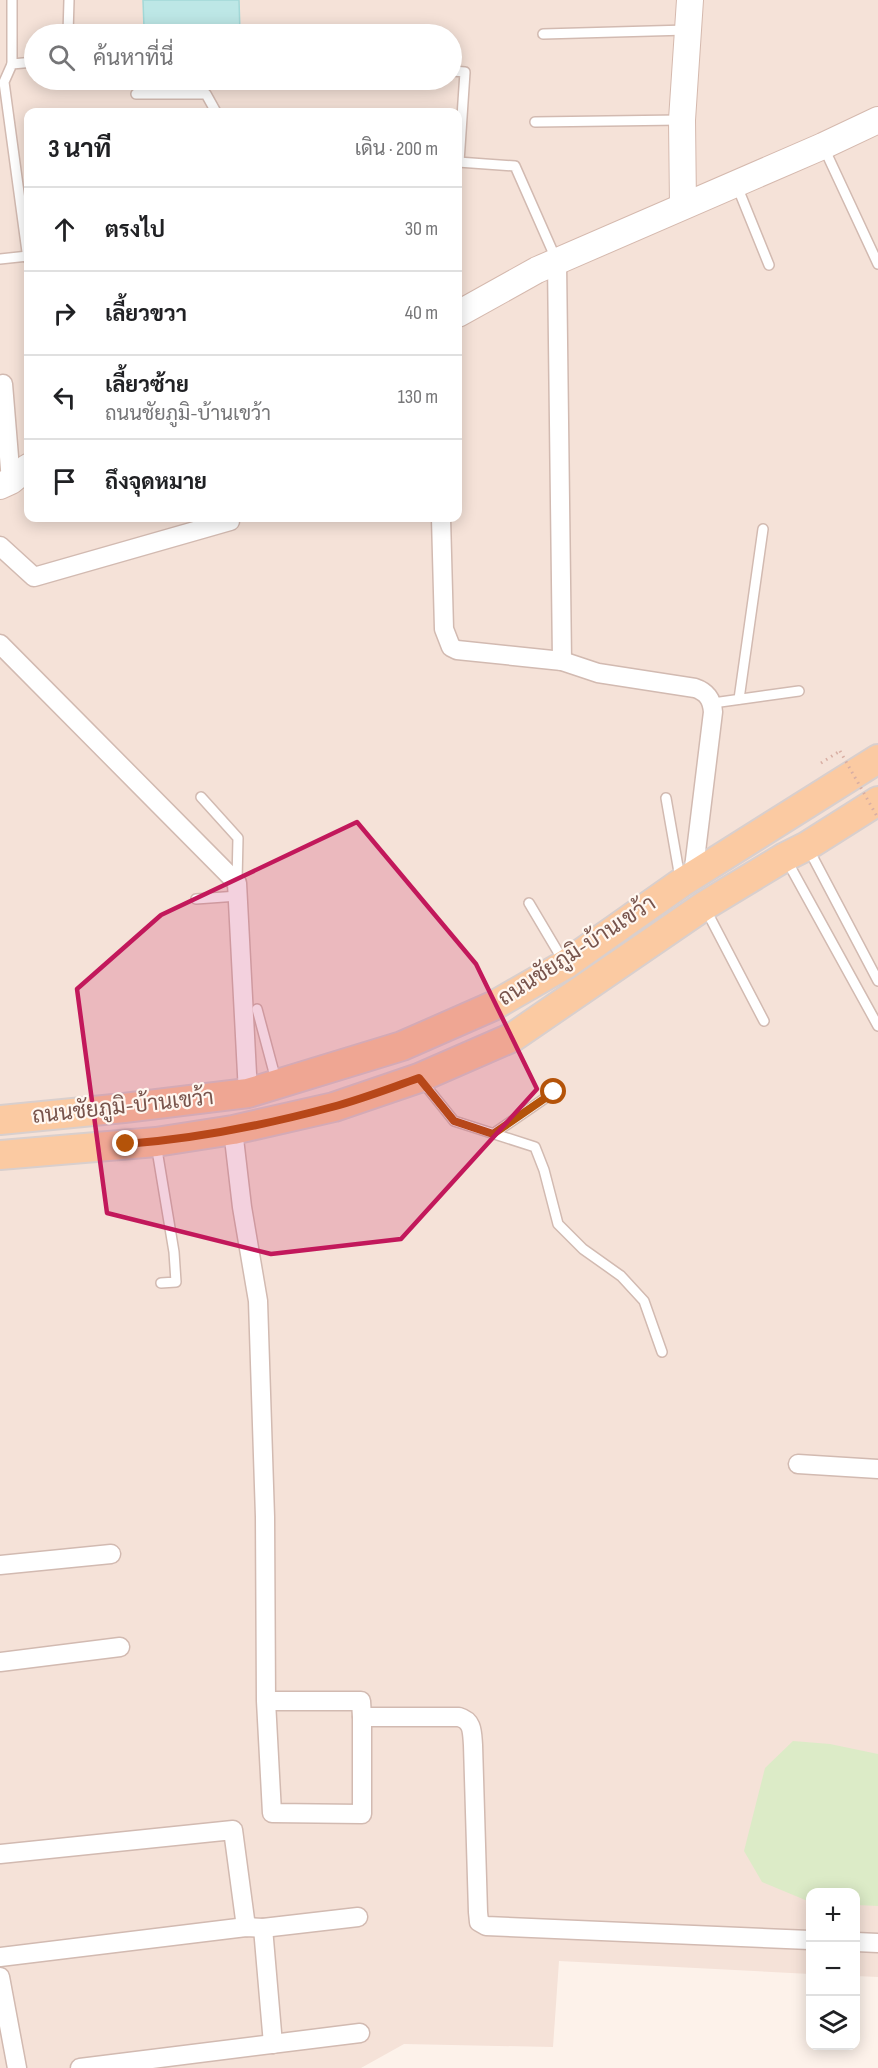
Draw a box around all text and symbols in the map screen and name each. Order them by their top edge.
search box [24,24,462,90]
icon: search [45,41,78,74]
text: ค้นหาที่นี่ [93,45,173,72]
text: 3 นาที [48,134,112,165]
text: เดิน · 200 m [355,137,438,161]
icon: ahead [48,213,81,246]
text: ตรงไป [105,217,165,244]
text: 30 m [405,217,438,241]
icon: right [48,297,81,330]
text: เลี้ยวขวา [105,301,187,328]
text: 40 m [405,301,438,325]
text: เลี้ยวซ้าย [105,372,189,399]
icon: left [48,381,81,414]
text: 130 m [398,385,438,409]
text: ถนนชัยภูมิ-บ้านเขว้า [105,402,271,426]
icon: arrive [48,465,81,498]
text: ถึงจุดหมาย [105,469,207,496]
street label: ถนนชัยภูมิ-บ้านเขว้า [492,888,661,1013]
route start [540,1078,566,1104]
street label: ถนนชัยภูมิ-บ้านเขว้า [31,1082,215,1131]
route end [112,1130,138,1156]
map controls [806,1888,860,2050]
button: + [806,1888,860,1942]
button: − [806,1942,860,1996]
button: layers [806,1996,860,2050]

